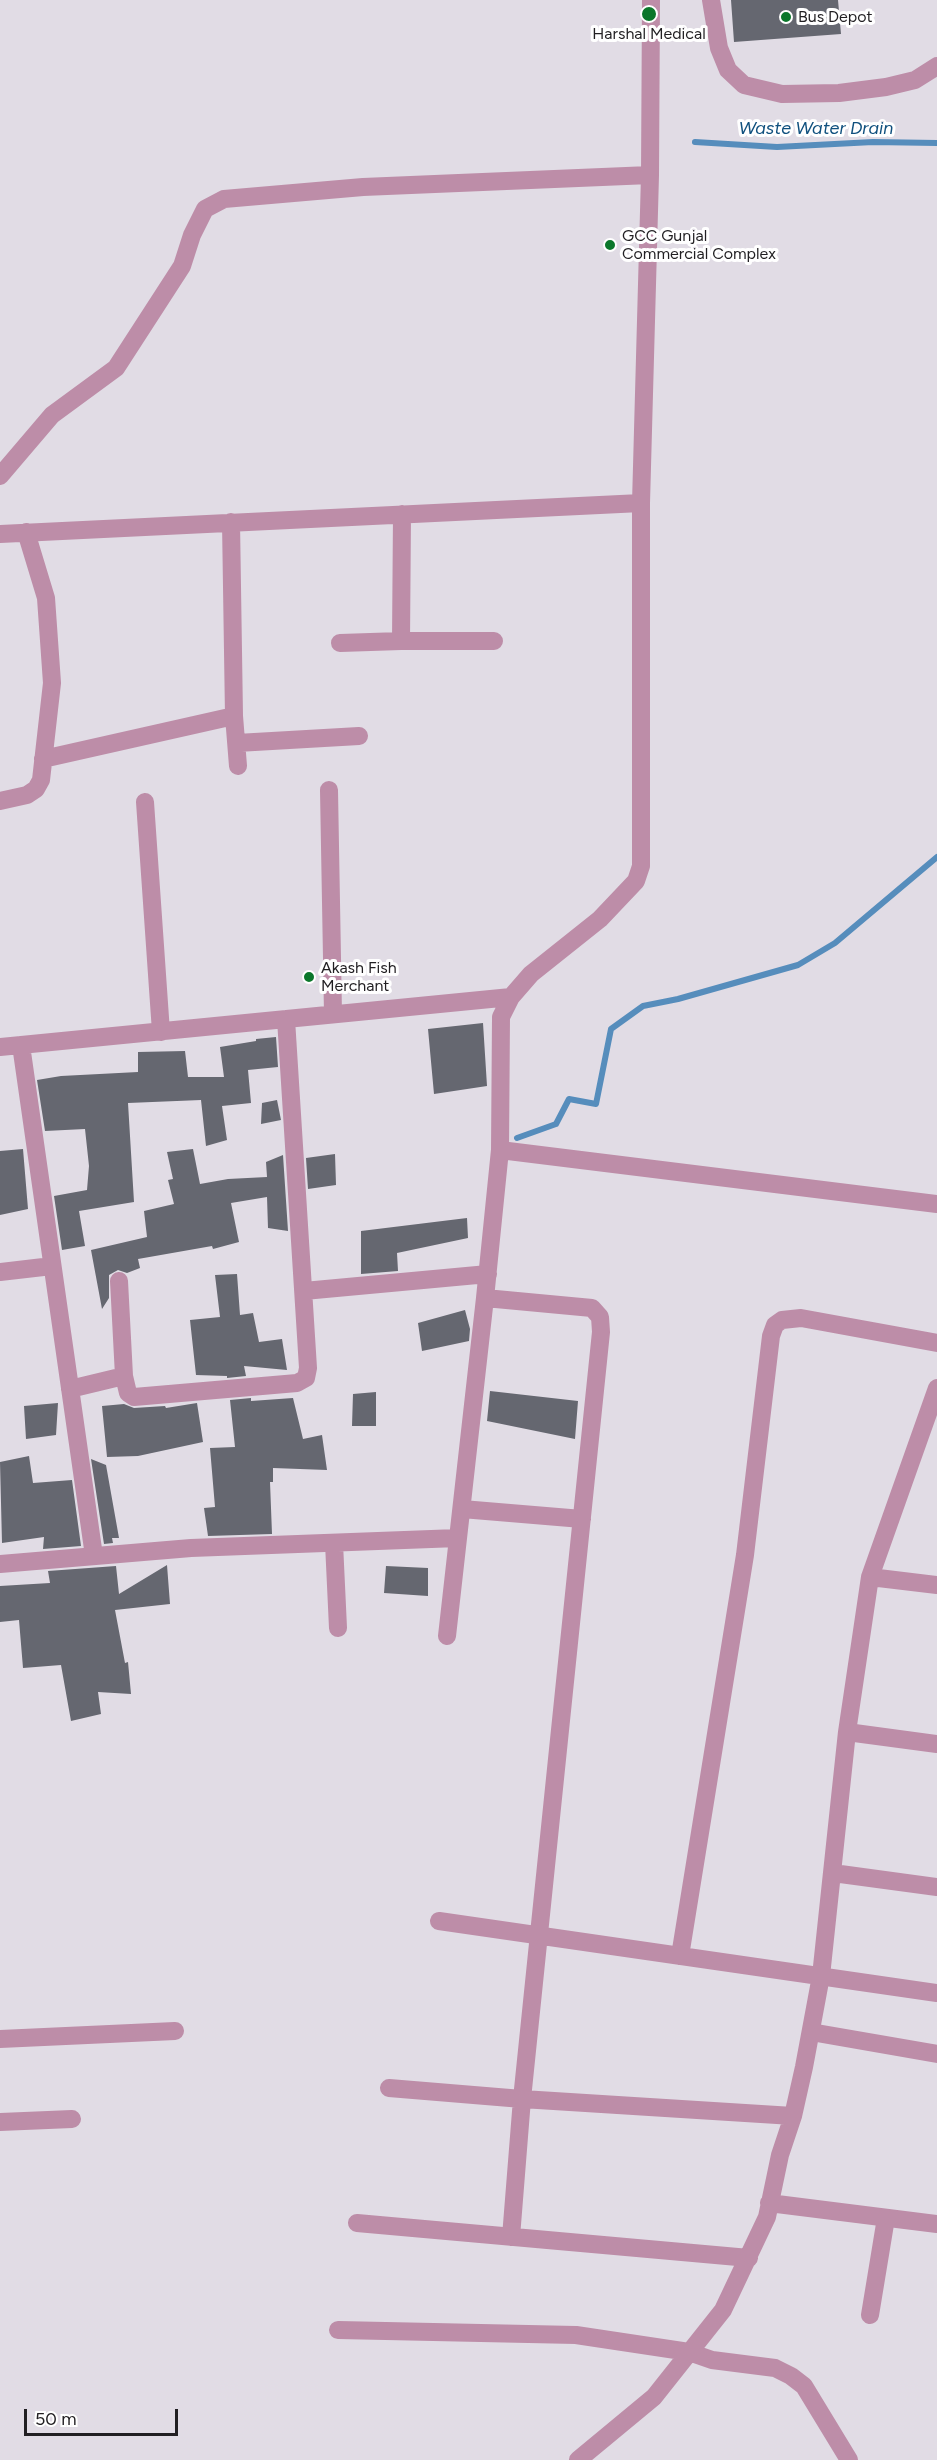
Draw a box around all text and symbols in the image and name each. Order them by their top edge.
marker: Harshal Medical [640,5,658,23]
place label: Bus Depot [798,7,873,27]
marker: Bus Depot [779,10,793,24]
place label: Harshal Medical [592,24,706,44]
water label: Waste Water Drain [739,118,893,140]
place label: GCC Gunjal Commercial Complex [622,226,776,264]
marker: GCC Gunjal Commercial Complex [603,238,617,252]
place label: Akash Fish Merchant [321,958,397,996]
marker: Akash Fish Merchant [302,970,316,984]
scale bar [27,2397,182,2435]
text: 50 m [35,2408,77,2430]

